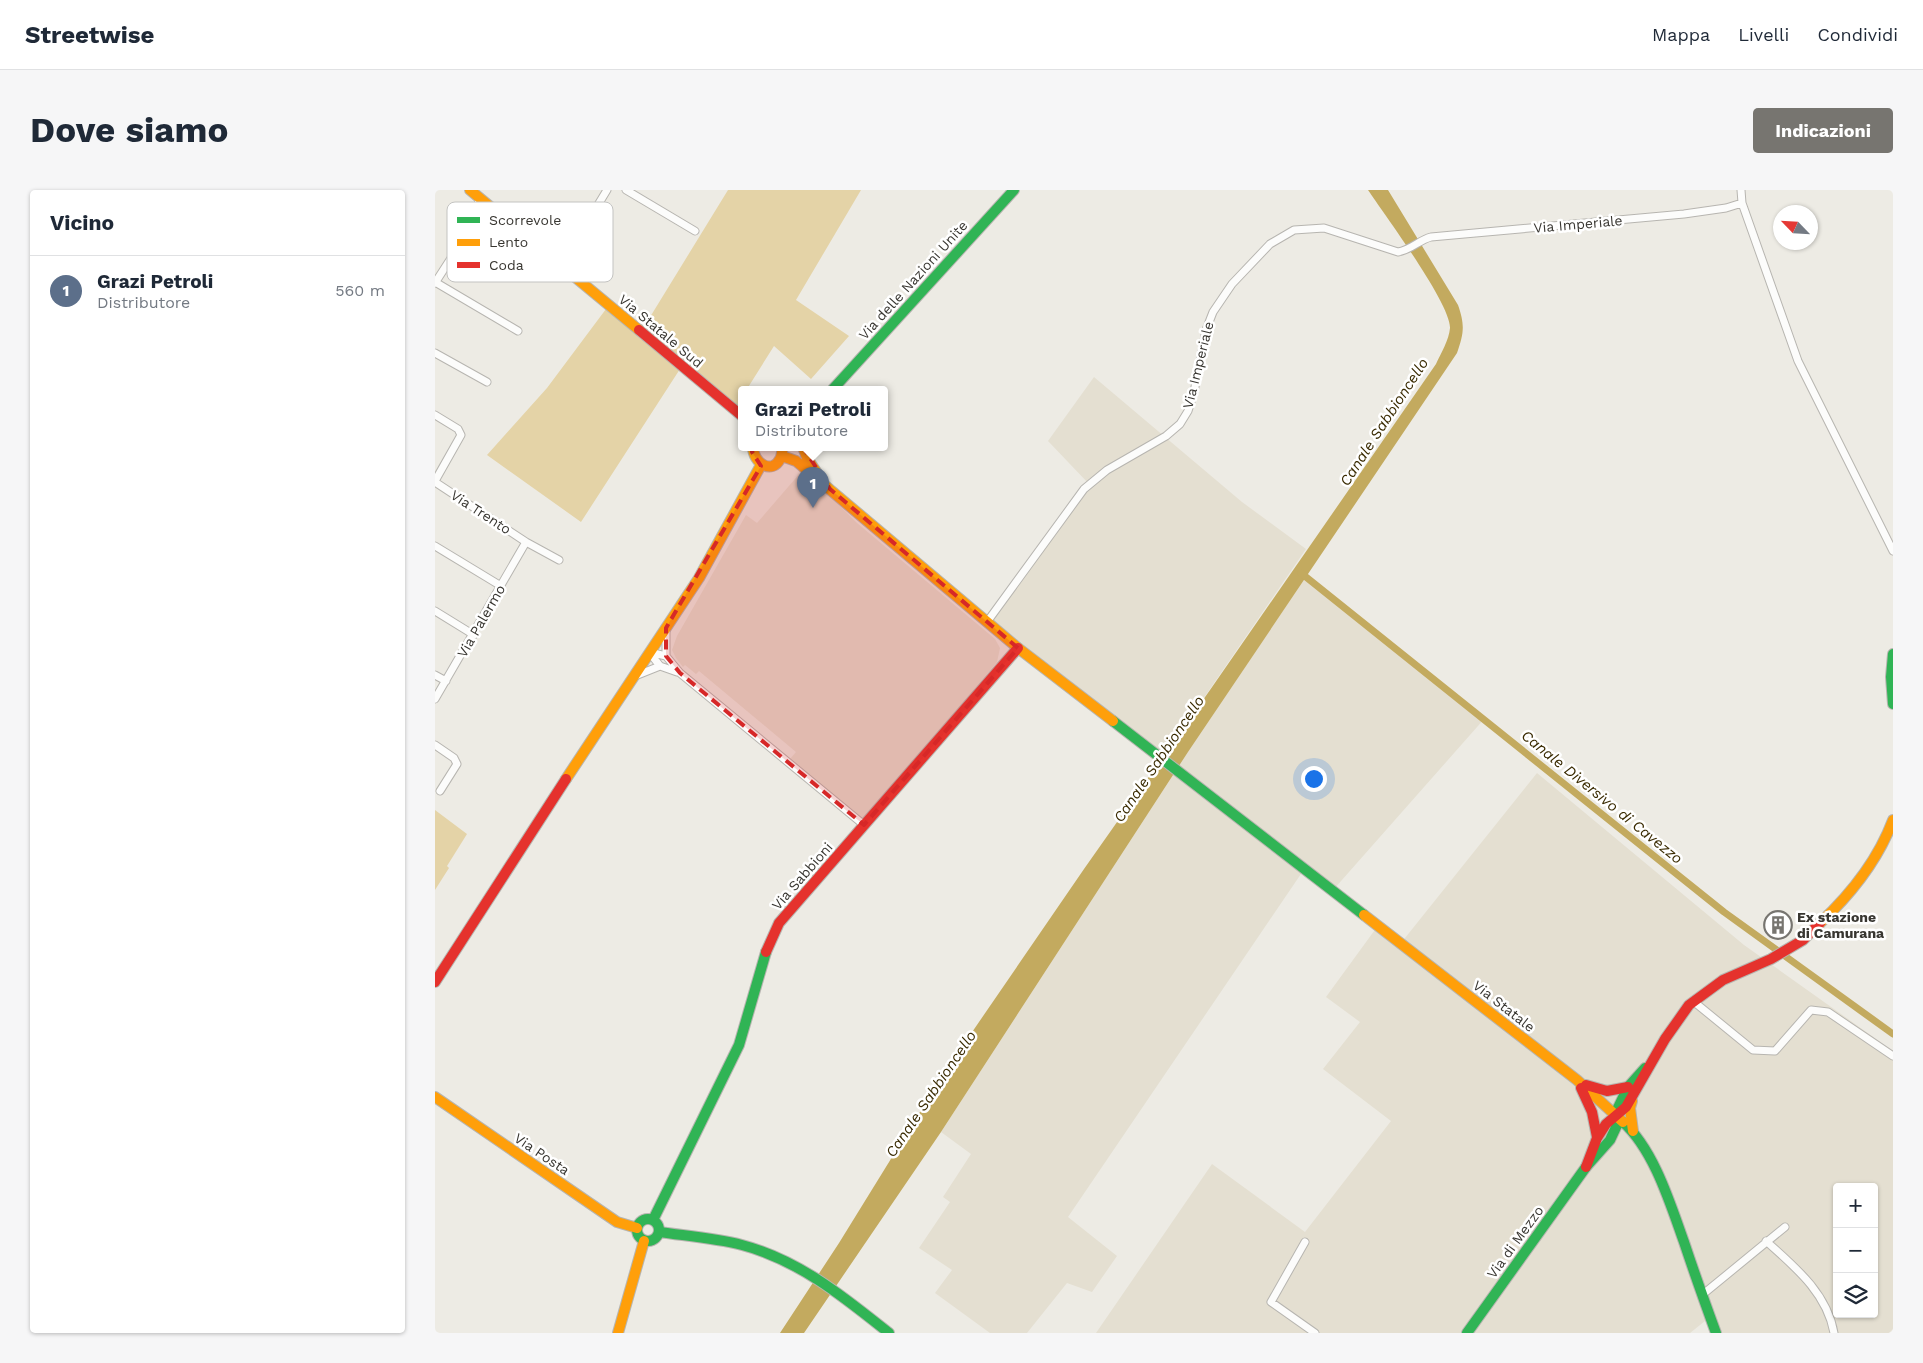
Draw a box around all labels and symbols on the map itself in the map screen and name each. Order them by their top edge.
legend [447,202,613,282]
north arrow [1773,205,1818,250]
text: Scorrevole [489,212,561,228]
street label: Via Imperiale [1533,212,1623,236]
street label: Via delle Nazioni Unite [855,217,971,343]
text: Lento [489,234,528,250]
text: Coda [489,257,524,273]
street label: Via Statale Sud [616,291,706,371]
street label: Via Imperiale [1179,320,1217,410]
water label: Canale Sabbioncello [1336,355,1432,489]
pin: 1 [797,467,829,508]
street label: Via Trento [448,487,514,537]
street label: Via Palermo [454,582,508,660]
water label: Canale Sabbioncello [1110,692,1208,826]
water label: Canale Diversivo di Cavezzo [1518,726,1686,868]
your location [1301,766,1327,792]
street label: Via Sabbioni [768,839,836,913]
place label: Ex stazione di Camurana [1797,909,1885,941]
building icon: Ex stazione di Camurana [1763,910,1793,940]
street label: Via Statale [1470,977,1538,1035]
water label: Canale Sabbioncello [882,1027,980,1161]
street label: Via Posta [511,1130,573,1178]
street label: Via di Mezzo [1483,1203,1547,1281]

